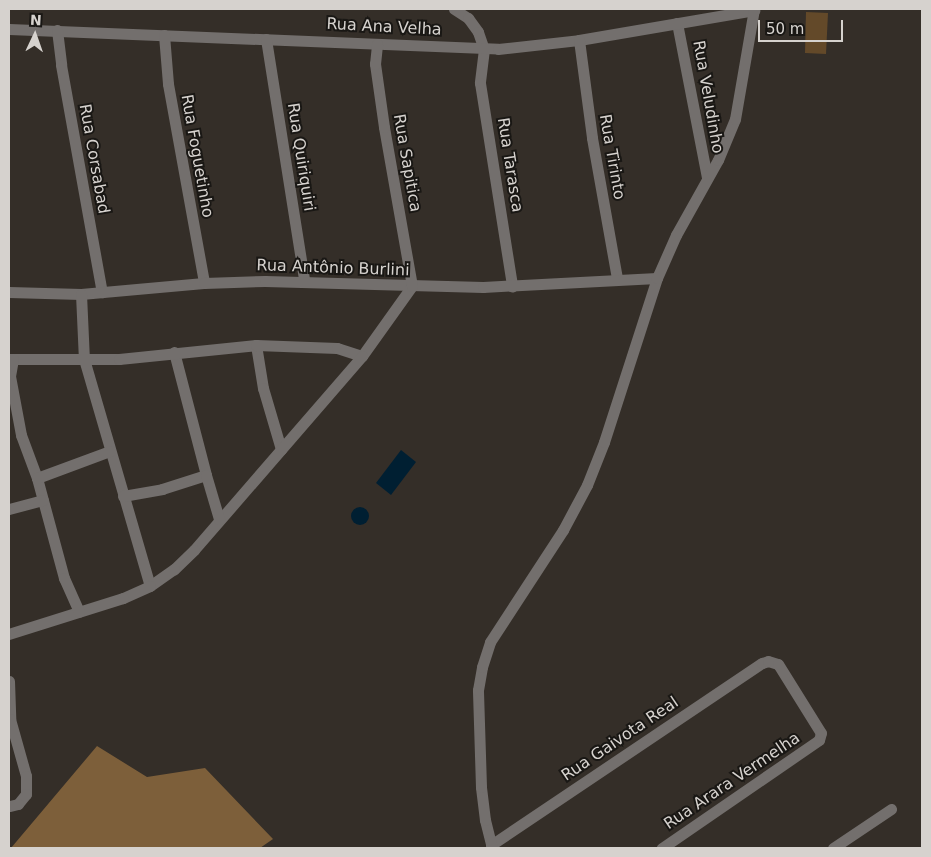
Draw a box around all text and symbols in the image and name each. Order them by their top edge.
north arrow [10,10,60,60]
scale bar [761,10,846,42]
text: N [30,12,42,28]
street label: Rua Ana Velha [326,14,442,40]
text: 50 m [766,20,804,38]
street label: Rua Veludinho [689,39,727,155]
street label: Rua Foguetinho [177,93,217,219]
street label: Rua Quiriquiri [283,101,319,213]
street label: Rua Corsabad [75,103,113,215]
street label: Rua Sapitica [389,112,425,214]
street label: Rua Tirinto [595,113,629,201]
street label: Rua Tarasca [493,116,527,214]
street label: Rua Antônio Burlini [256,256,410,280]
street label: Rua Gaivota Real [558,693,682,785]
street label: Rua Arara Vermelha [660,728,804,834]

